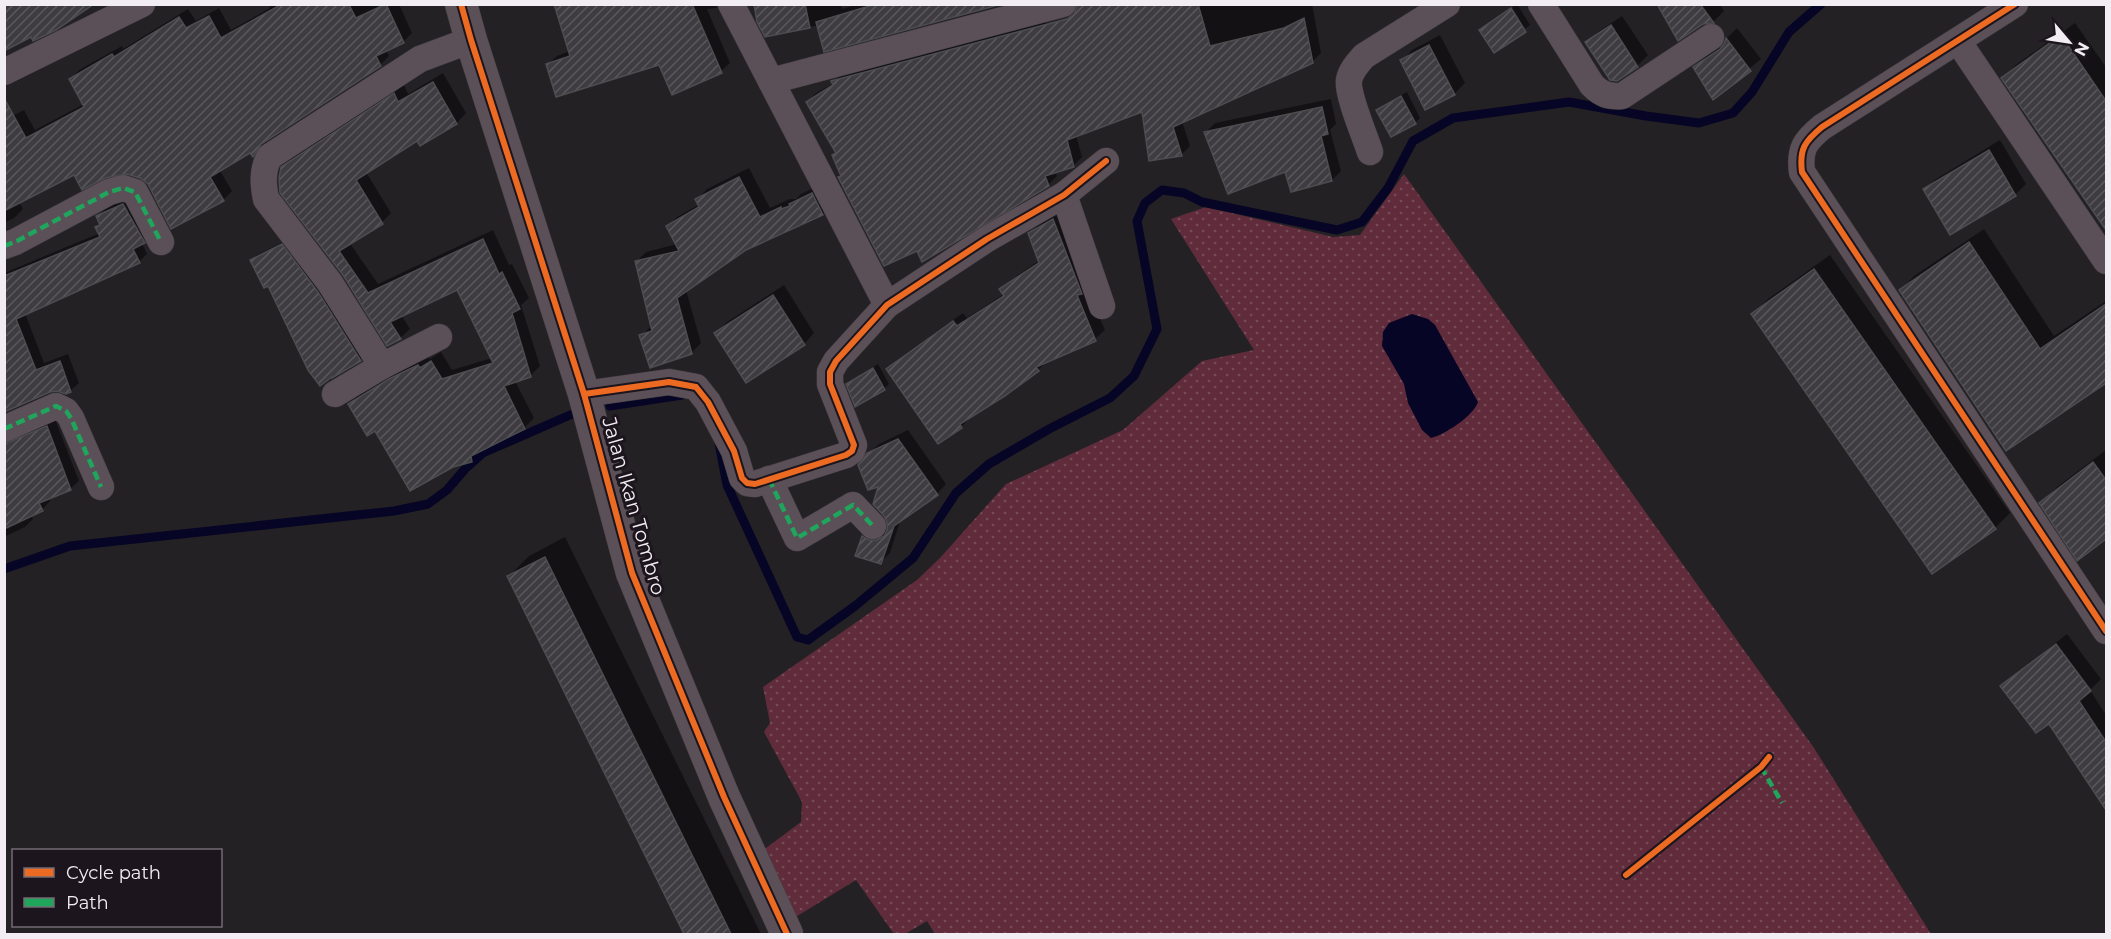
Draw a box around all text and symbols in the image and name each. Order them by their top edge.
north arrow [2039,12,2099,72]
text: N [2070,39,2093,59]
street label: Jalan Ikan Tombro [597,413,671,598]
legend [12,849,222,927]
text: Cycle path [66,862,161,884]
text: Path [66,892,109,914]

